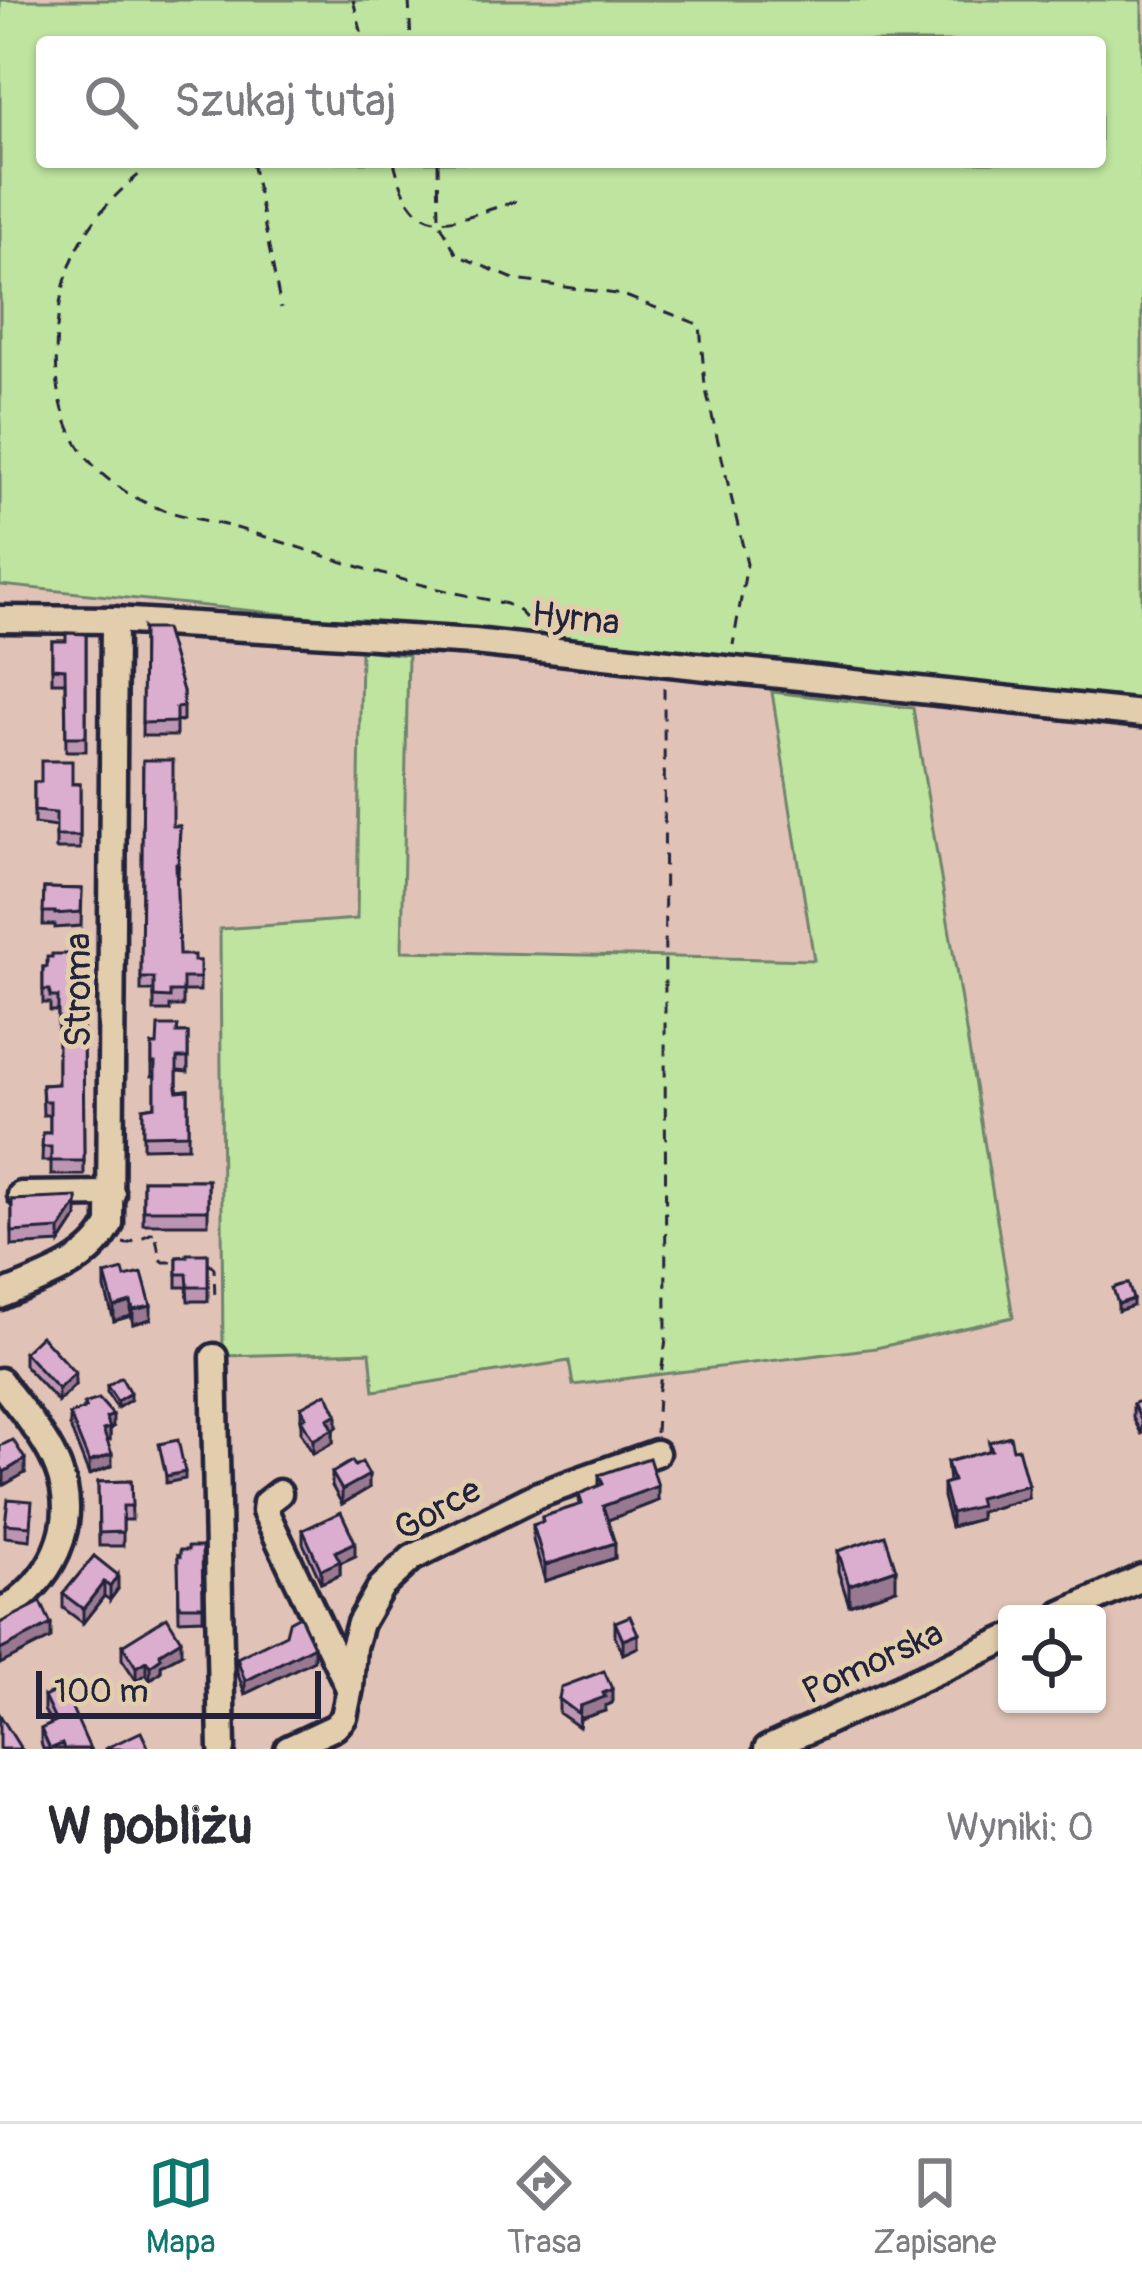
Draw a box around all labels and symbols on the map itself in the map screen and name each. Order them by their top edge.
street label: Hyrna [530,592,622,645]
street label: Stroma [56,933,101,1047]
street label: Gorce [387,1467,489,1551]
street label: Pomorska [795,1610,950,1714]
scale bar [36,1665,321,1718]

